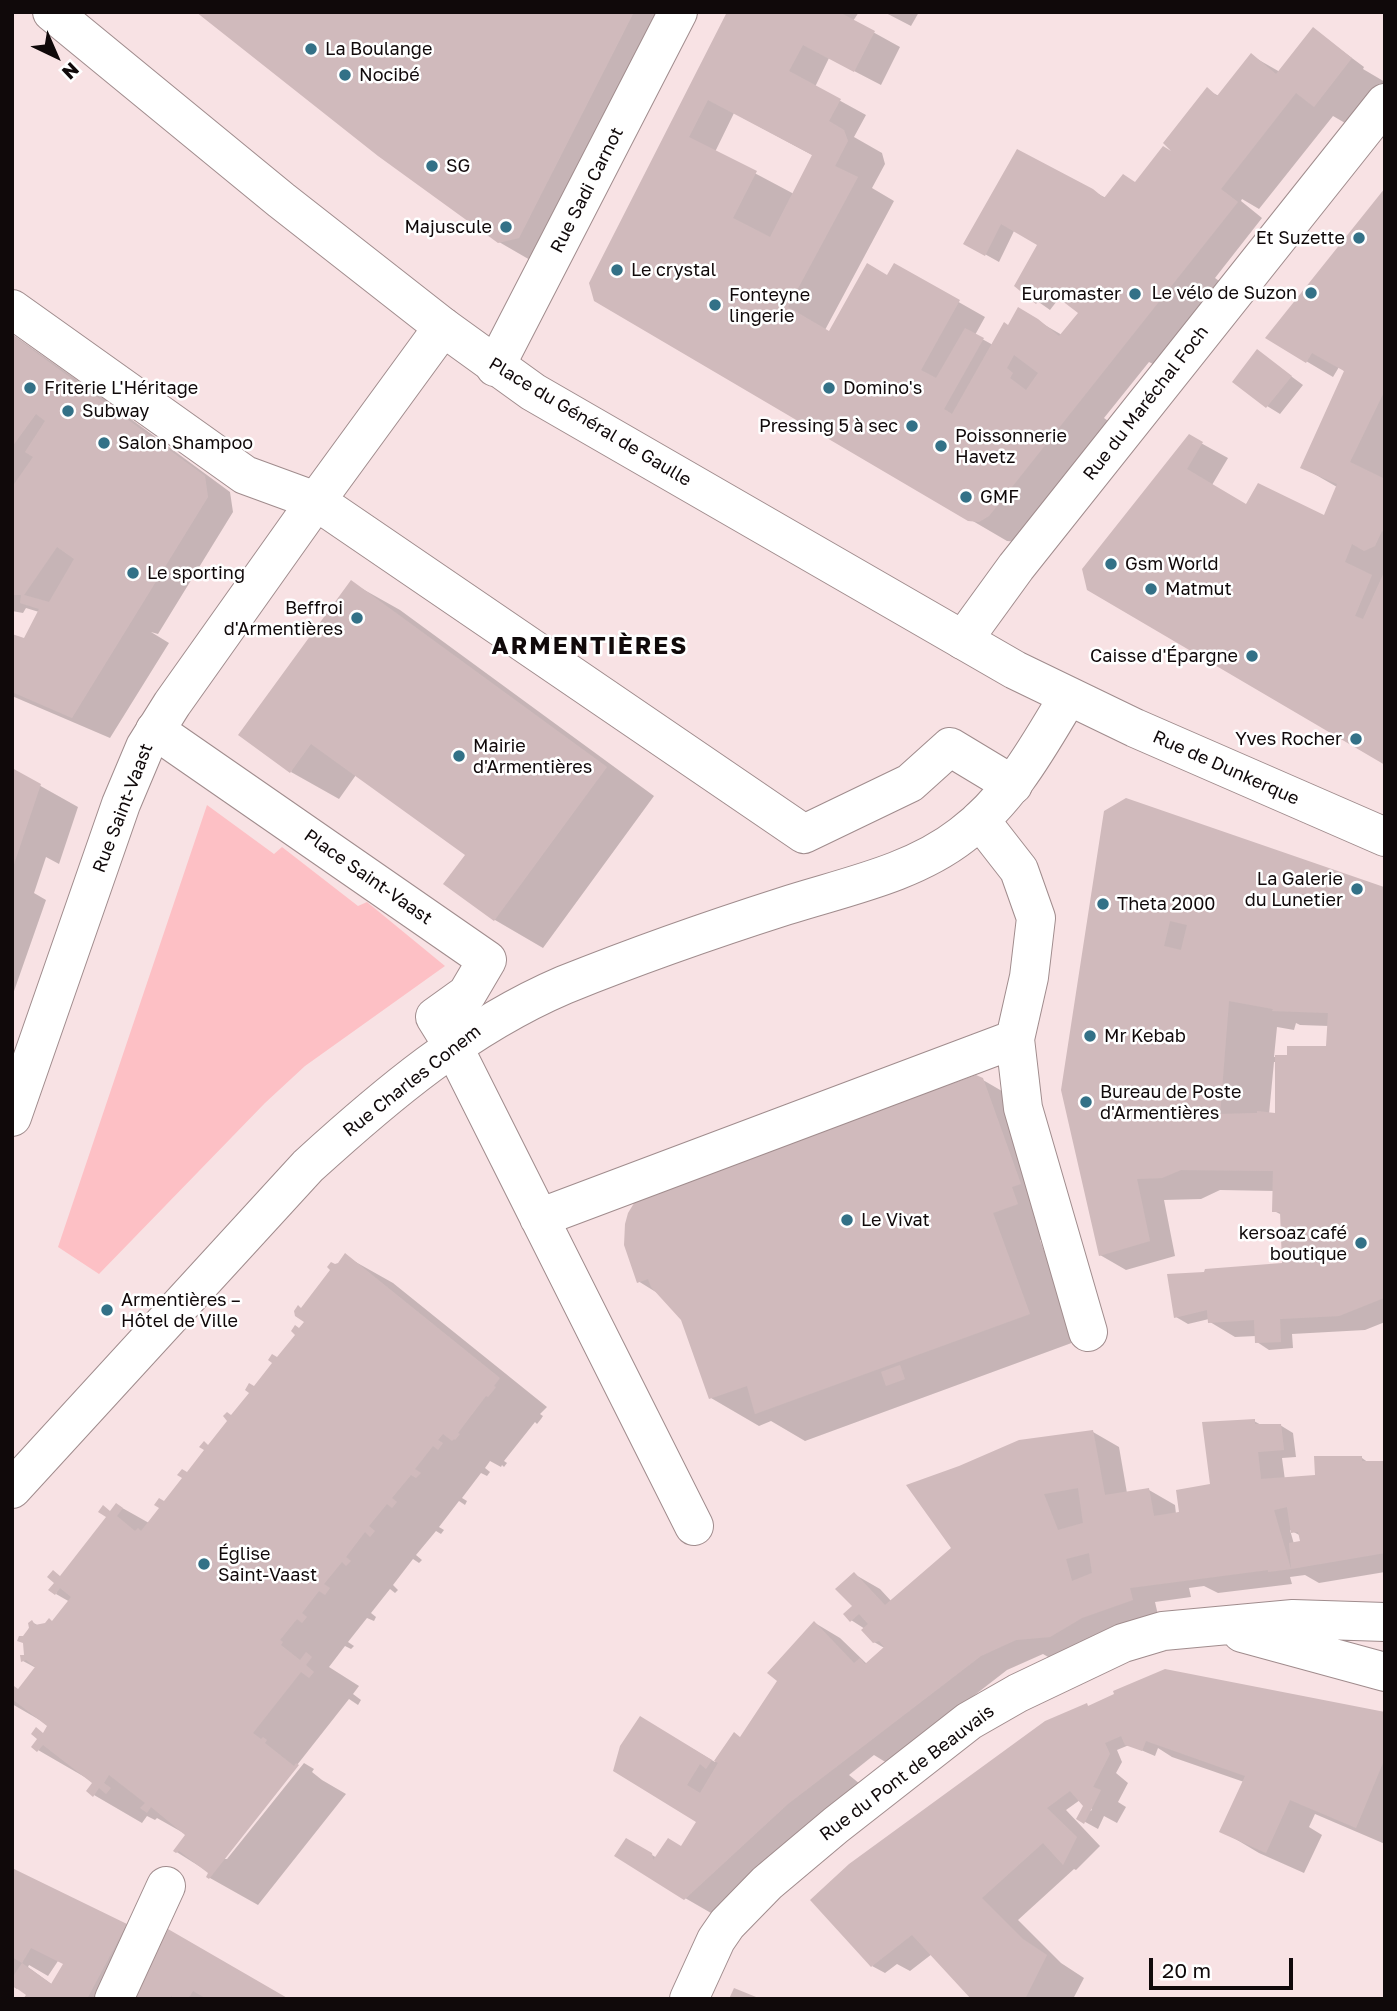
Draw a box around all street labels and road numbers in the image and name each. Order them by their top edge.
street label: Rue Sadi Carnot [546,123,628,257]
street label: Rue du Maréchal Foch [1079,321,1213,485]
street label: Place du Général de Gaulle [485,353,695,491]
street label: Rue de Dunkerque [1150,726,1302,810]
street label: Rue Saint-Vaast [88,740,158,876]
street label: Place Saint-Vaast [300,825,436,929]
street label: Rue Charles Conem [339,1021,485,1141]
street label: Rue du Pont de Beauvais [816,1700,998,1846]

